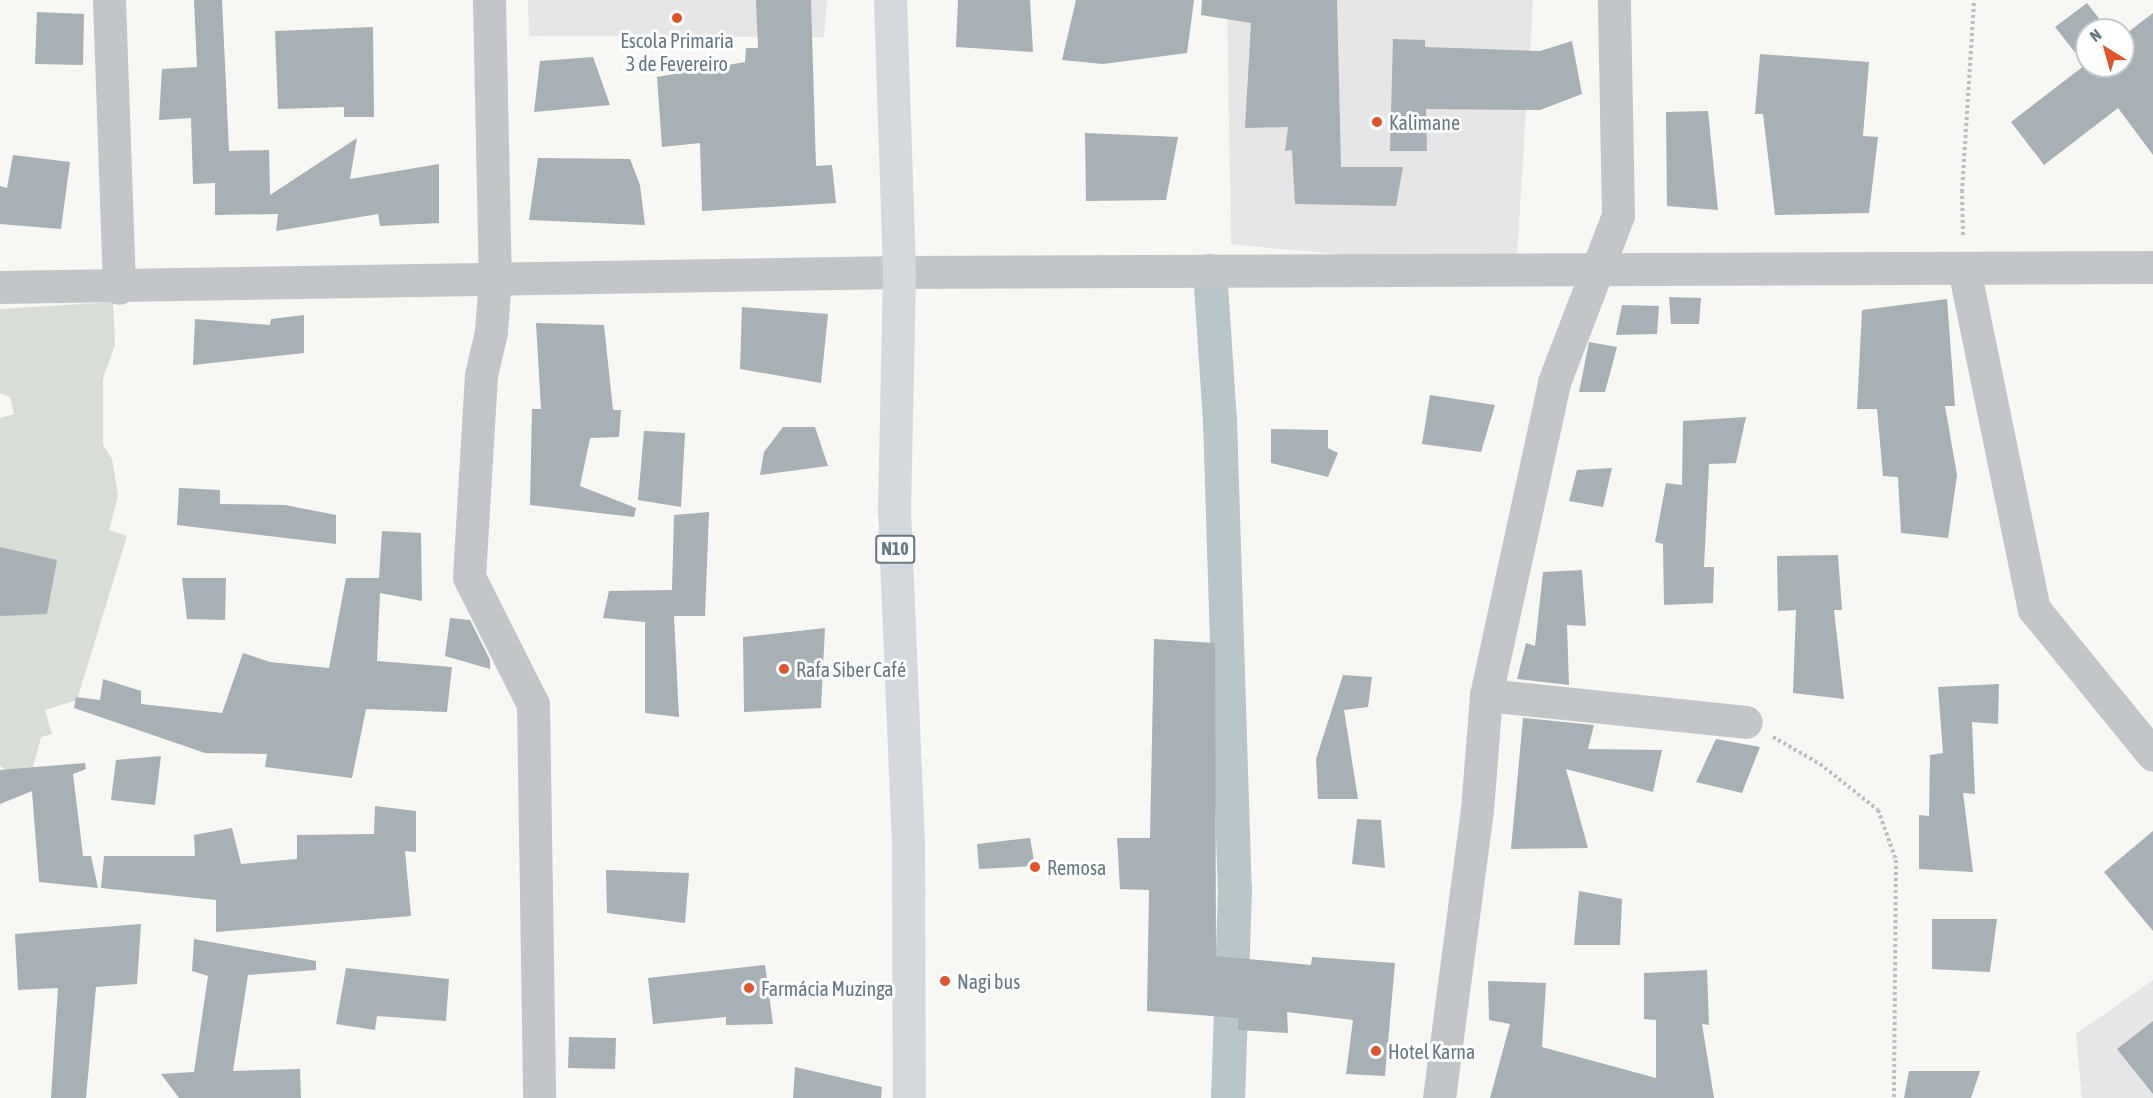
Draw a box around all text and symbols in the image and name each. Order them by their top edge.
marker: Escola Primaria 3 de Fevereiro [670,11,684,25]
north arrow [2075,18,2135,78]
text: N [2086,25,2105,45]
place label: Escola Primaria 3 de Fevereiro [620,28,734,75]
place label: Kalimane [1389,110,1460,134]
marker: Kalimane [1370,115,1384,129]
road number: N10 [874,534,916,564]
place label: Rafa Siber Café [796,657,906,681]
marker: Rafa Siber Café [777,662,791,676]
place label: Remosa [1047,855,1106,879]
marker: Remosa [1028,860,1042,874]
place label: Nagi bus [957,969,1020,993]
marker: Nagi bus [938,974,952,988]
place label: Farmácia Muzinga [761,976,894,1000]
marker: Farmácia Muzinga [742,981,756,995]
place label: Hotel Karna [1388,1039,1475,1063]
marker: Hotel Karna [1369,1044,1383,1058]

